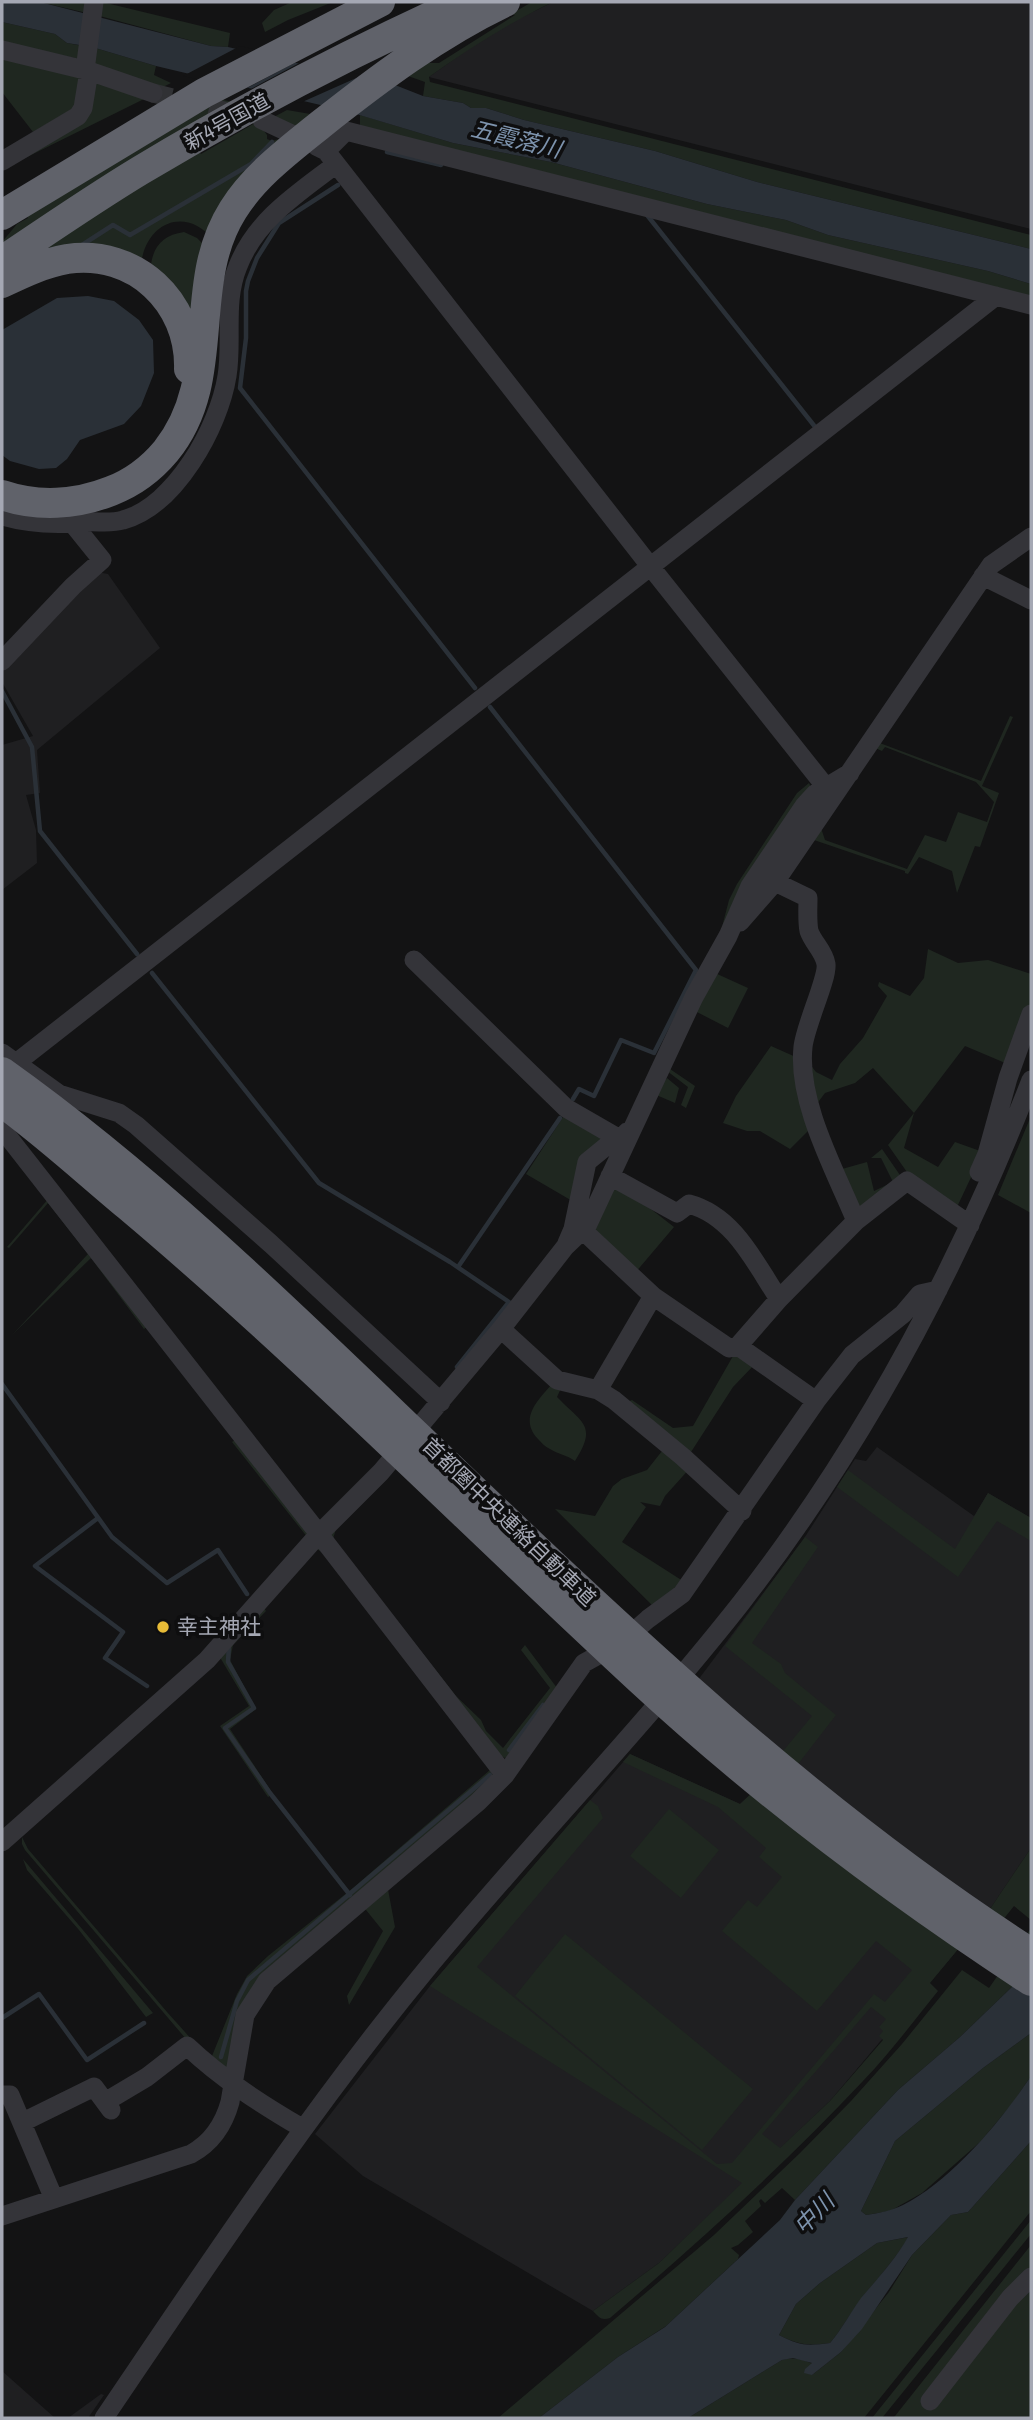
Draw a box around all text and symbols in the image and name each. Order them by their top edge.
street label: 新4号国道 [179,86,275,157]
water label: 五霞落川 [468,112,567,165]
street label: 首都圏中央連絡自動車道 [416,1431,603,1612]
place label: 幸主神社 [177,1612,261,1641]
marker: 幸主神社 [155,1619,171,1635]
water label: 中川 [787,2184,843,2241]

